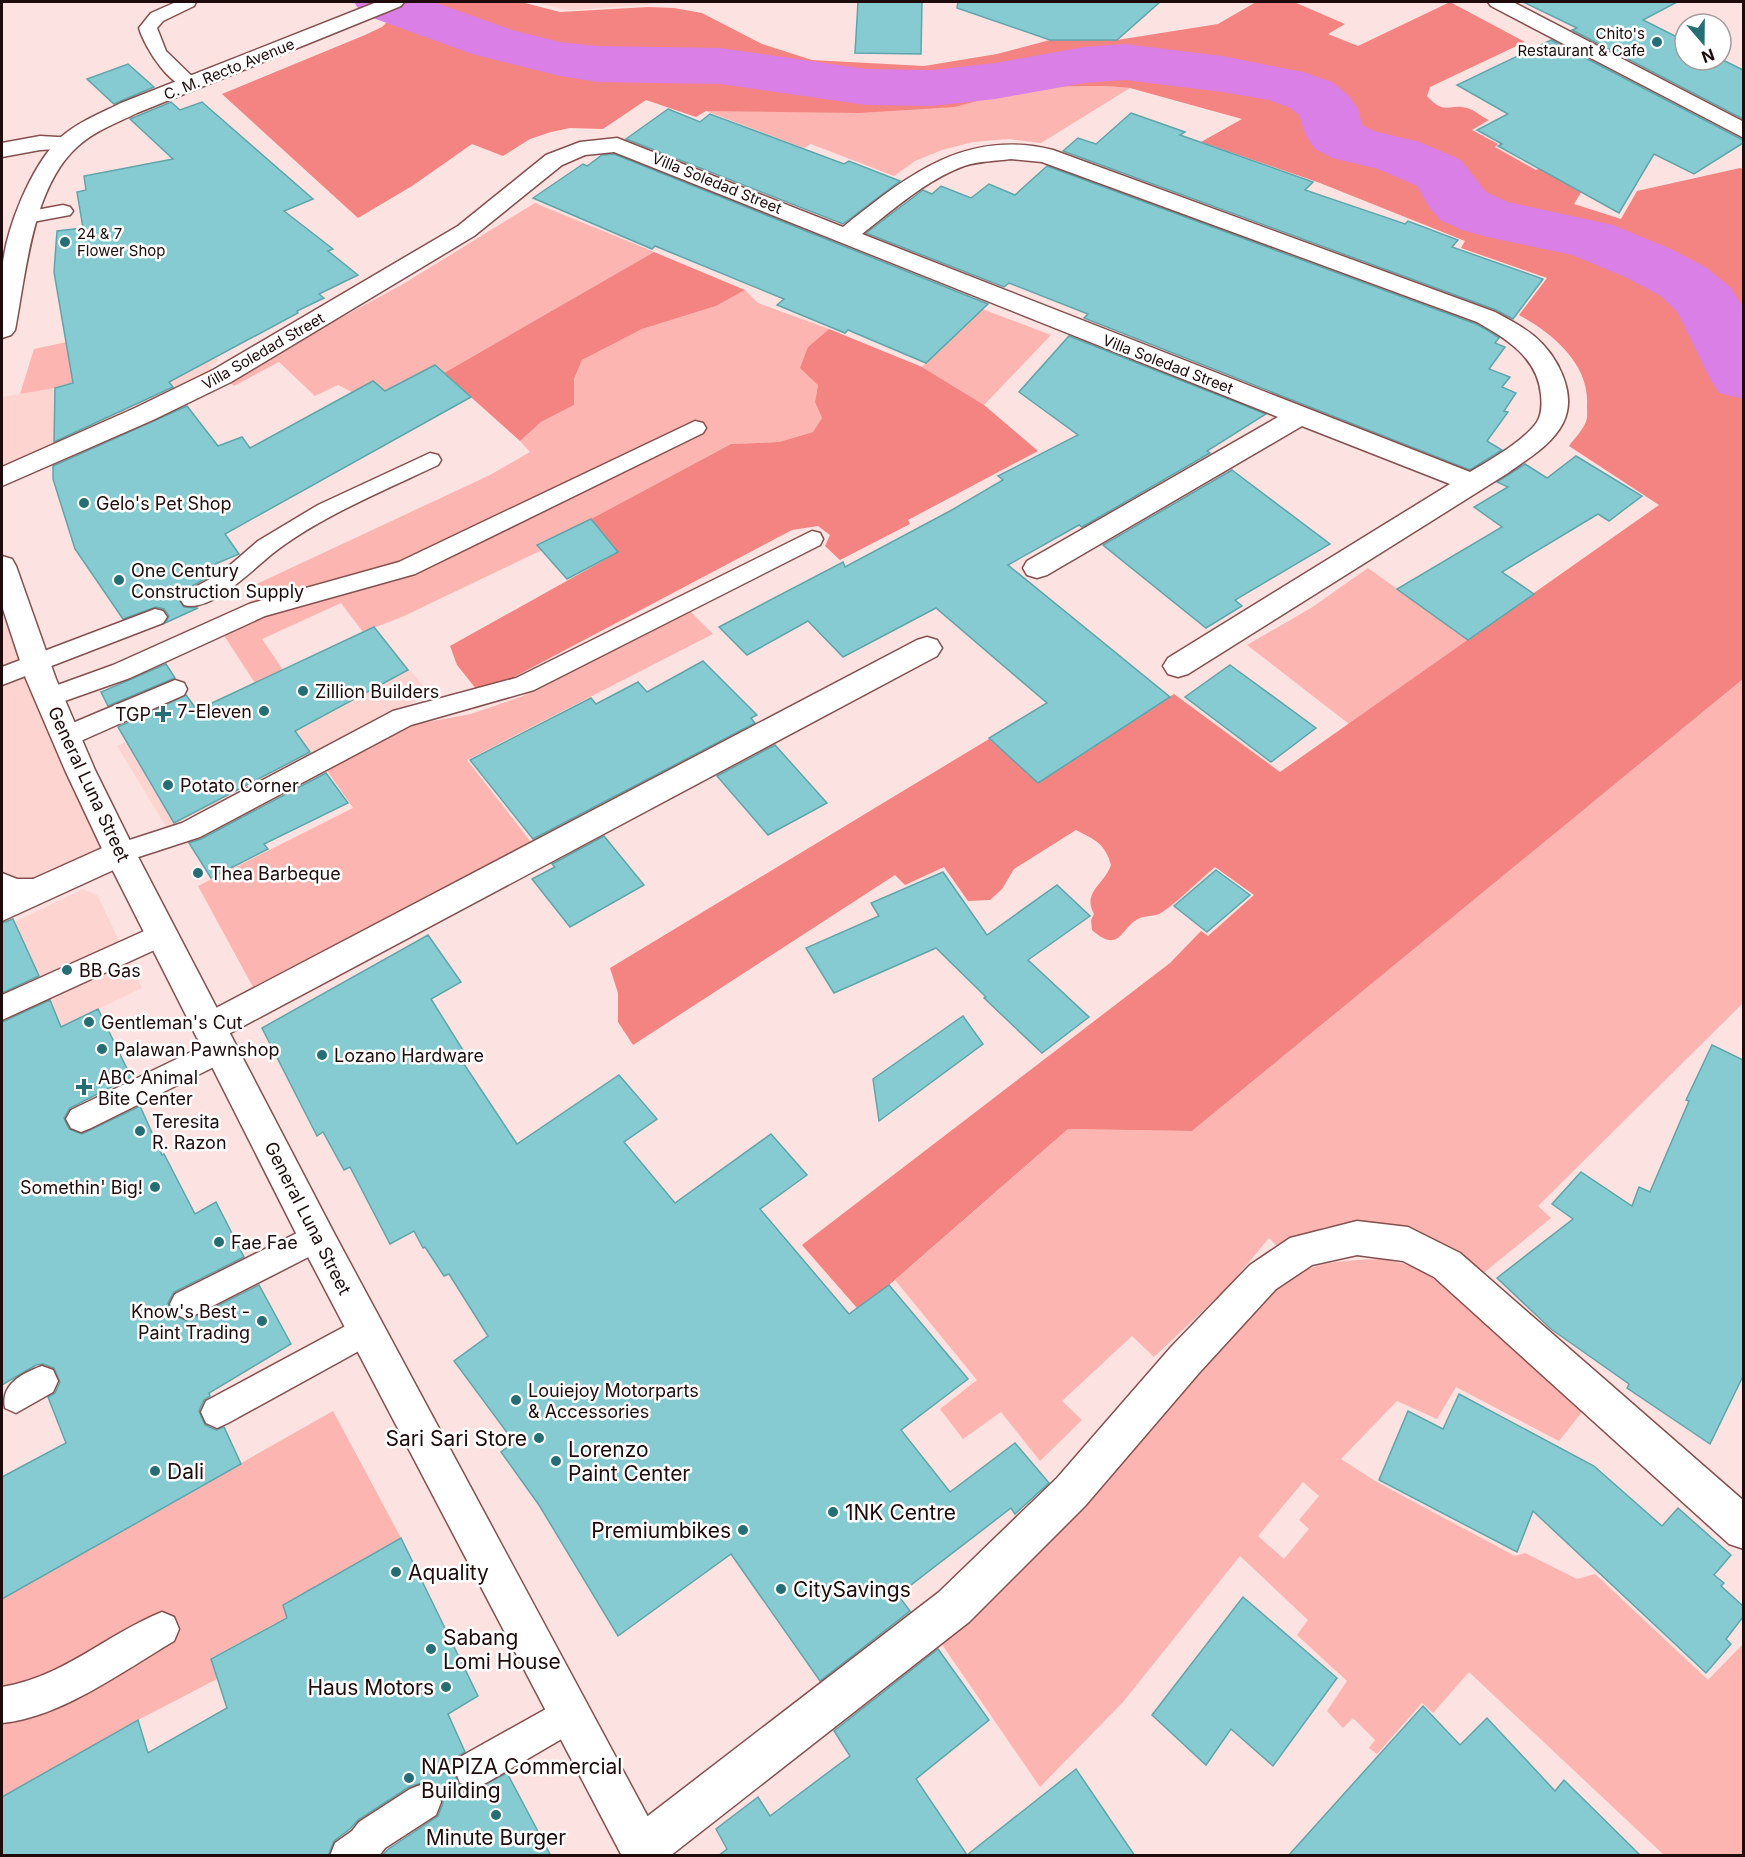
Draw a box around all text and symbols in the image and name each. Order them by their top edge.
north arrow [1673,12,1733,72]
place label: Chito's Restaurant & Cafe [1517,24,1645,60]
street label: C. M. Recto Avenue [161,34,297,104]
marker: Chito's Restaurant & Cafe [1650,35,1664,49]
text: N [1699,45,1717,68]
street label: Villa Soledad Street [649,148,785,218]
place label: 24 & 7 Flower Shop [77,224,166,260]
marker: 24 & 7 Flower Shop [58,235,72,249]
street label: Villa Soledad Street [198,308,328,394]
street label: Villa Soledad Street [1100,330,1236,398]
place label: Gelo's Pet Shop [96,493,232,514]
marker: Gelo's Pet Shop [77,496,91,510]
place label: One Century Construction Supply [131,560,304,602]
marker: One Century Construction Supply [112,573,126,587]
place label: Zillion Builders [315,681,439,702]
marker: Zillion Builders [296,684,310,698]
place label: 7-Eleven [177,701,252,722]
street label: General Luna Street [44,703,134,865]
place label: TGP [115,704,151,725]
marker: 7-Eleven [257,704,271,718]
marker: TGP [156,707,170,721]
place label: Potato Corner [180,775,299,796]
marker: Potato Corner [161,778,175,792]
place label: Thea Barbeque [210,863,341,884]
marker: Thea Barbeque [191,866,205,880]
place label: BB Gas [79,960,141,981]
marker: BB Gas [60,963,74,977]
place label: Gentleman's Cut [101,1012,243,1033]
marker: Gentleman's Cut [82,1015,96,1029]
place label: Palawan Pawnshop [114,1039,280,1060]
marker: Palawan Pawnshop [95,1042,109,1056]
place label: Lozano Hardware [334,1045,484,1066]
marker: Lozano Hardware [315,1048,329,1062]
place label: ABC Animal Bite Center [98,1067,198,1109]
marker: ABC Animal Bite Center [75,1078,93,1096]
place label: Teresita R. Razon [152,1111,227,1153]
marker: Teresita R. Razon [133,1124,147,1138]
street label: General Luna Street [260,1138,356,1298]
place label: Somethin' Big! [20,1177,143,1198]
marker: Somethin' Big! [148,1180,162,1194]
place label: Fae Fae [231,1232,298,1253]
marker: Fae Fae [212,1235,226,1249]
place label: Know's Best - Paint Trading [131,1301,250,1343]
marker: Know's Best - Paint Trading [255,1314,269,1328]
place label: Louiejoy Motorparts & Accessories [528,1380,699,1422]
marker: Louiejoy Motorparts & Accessories [509,1393,523,1407]
place label: Sari Sari Store [385,1426,527,1451]
marker: Sari Sari Store [532,1431,546,1445]
place label: Lorenzo Paint Center [568,1437,690,1486]
marker: Lorenzo Paint Center [549,1454,563,1468]
place label: Dali [167,1459,204,1484]
marker: Dali [148,1464,162,1478]
place label: 1NK Centre [845,1500,956,1525]
marker: 1NK Centre [826,1505,840,1519]
place label: Premiumbikes [591,1518,731,1543]
marker: Premiumbikes [736,1523,750,1537]
place label: Aquality [408,1560,489,1585]
marker: Aquality [389,1565,403,1579]
place label: CitySavings [793,1577,911,1602]
marker: CitySavings [774,1582,788,1596]
place label: Sabang Lomi House [443,1625,561,1674]
marker: Sabang Lomi House [424,1642,438,1656]
place label: Haus Motors [307,1675,434,1700]
marker: Haus Motors [439,1680,453,1694]
place label: NAPIZA Commercial Building [421,1754,622,1803]
marker: NAPIZA Commercial Building [402,1771,416,1785]
marker: Minute Burger [489,1808,503,1822]
place label: Minute Burger [426,1825,566,1850]

